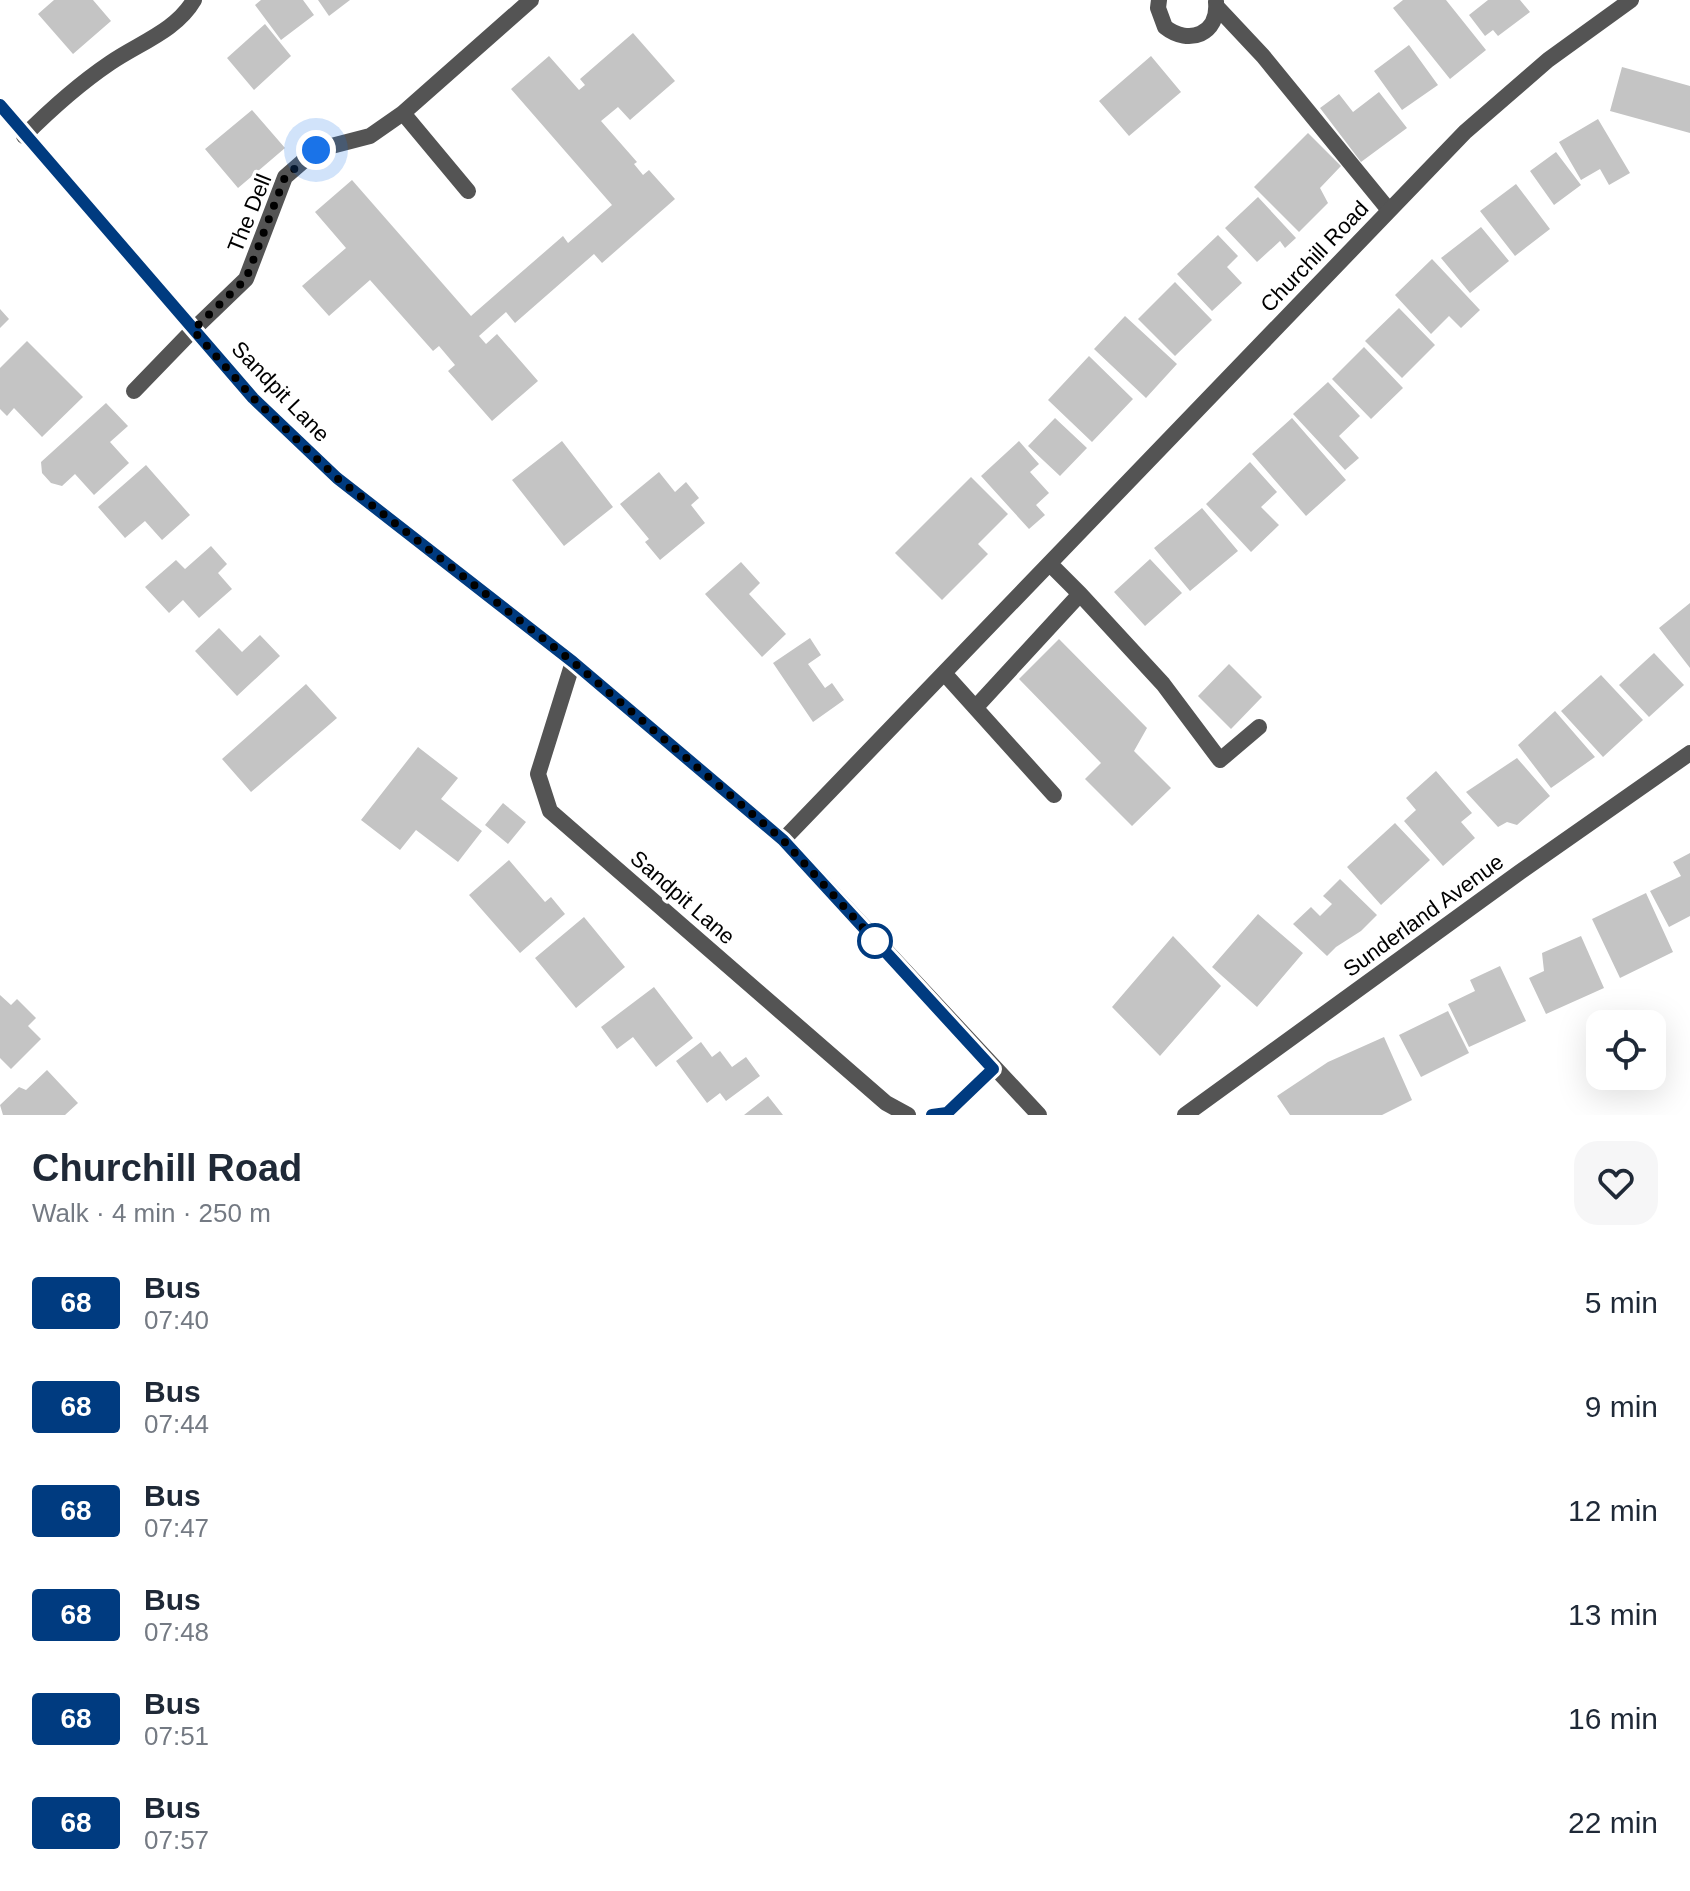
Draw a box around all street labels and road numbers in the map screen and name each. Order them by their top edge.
street label: The Dell [223,171,276,256]
street label: Churchill Road [1255,196,1373,317]
street label: Sandpit Lane [227,336,335,447]
street label: Sandpit Lane [626,845,740,949]
street label: Sunderland Avenue [1338,849,1508,982]

